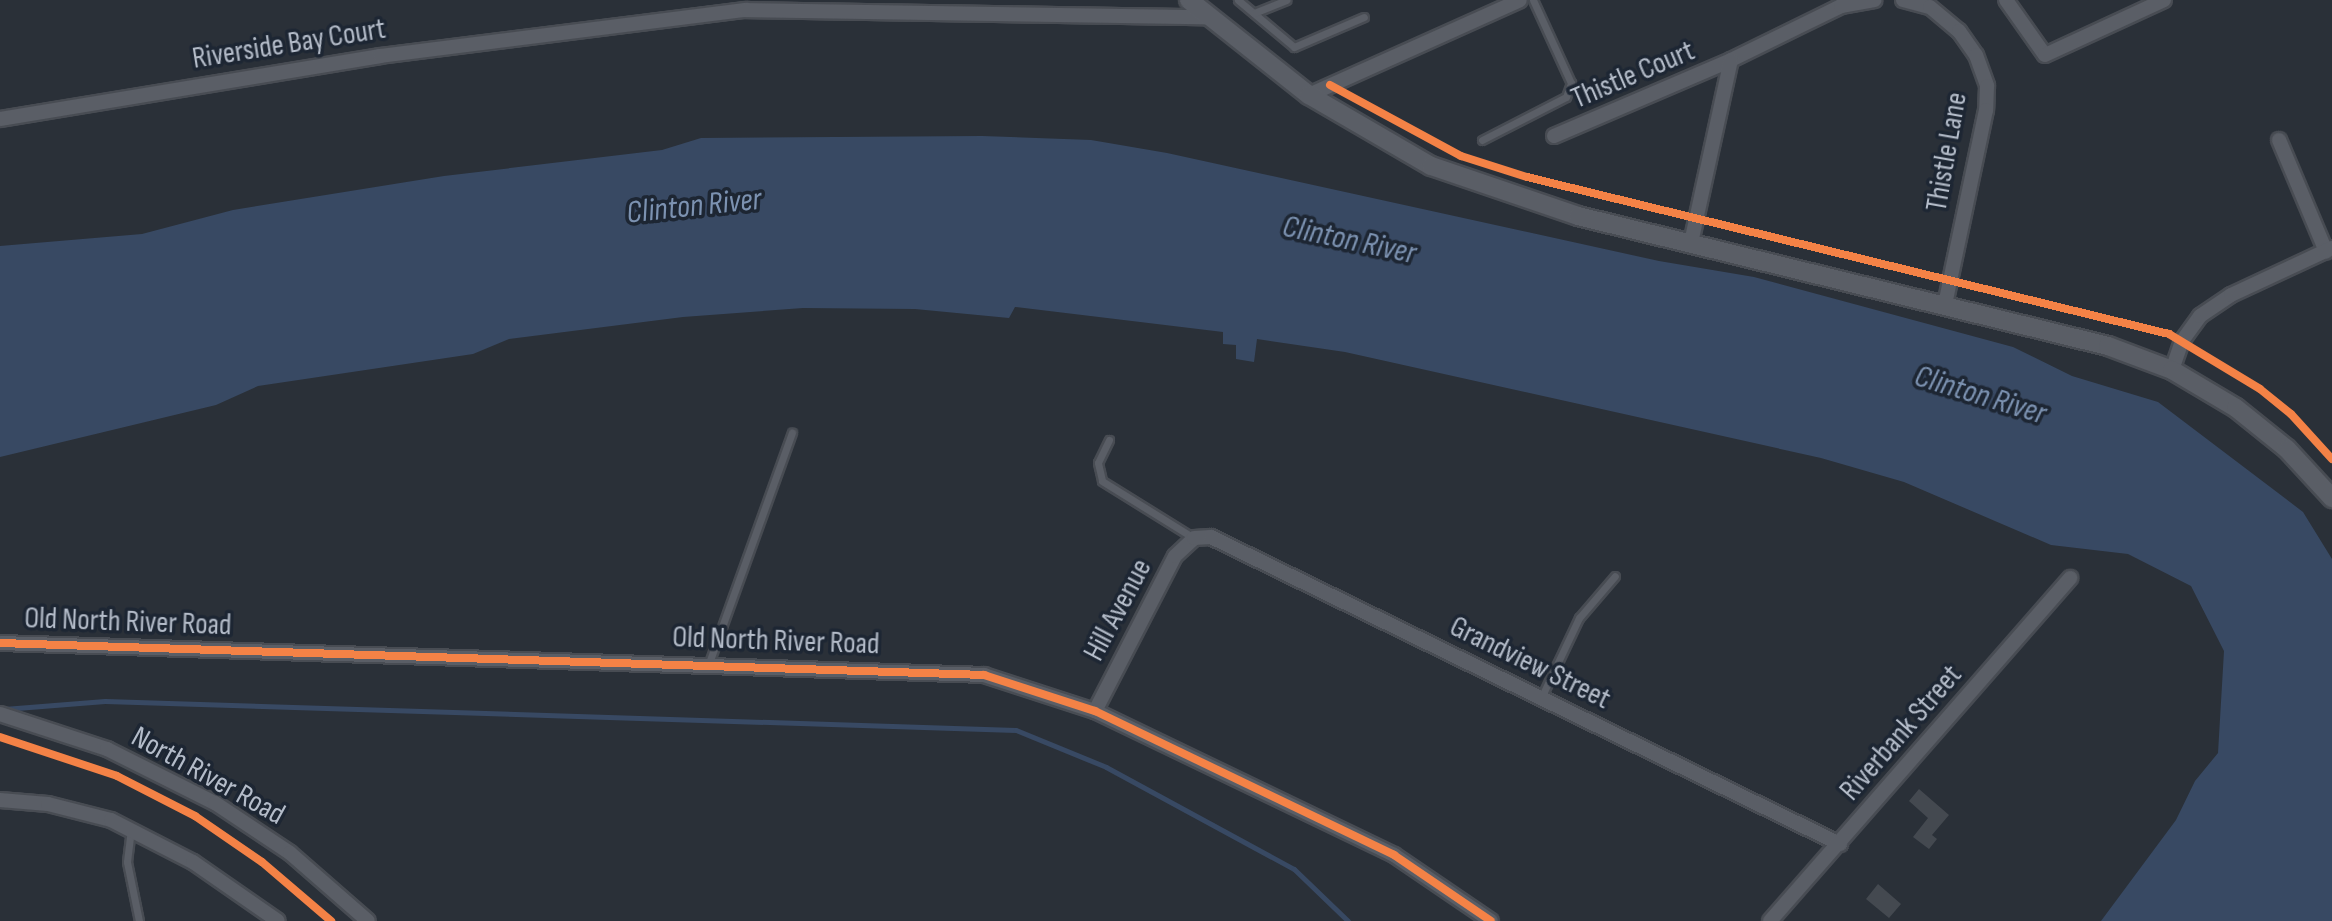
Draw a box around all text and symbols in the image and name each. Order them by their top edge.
street label: Riverside Bay Court [190,11,388,77]
street label: Thistle Court [1566,33,1700,117]
street label: Thistle Lane [1919,90,1975,214]
water label: Clinton River [625,181,763,233]
water label: Clinton River [1279,208,1419,274]
water label: Clinton River [1910,358,2050,434]
street label: Hill Avenue [1076,553,1160,667]
street label: Old North River Road [24,600,232,644]
street label: Grandview Street [1444,609,1616,717]
street label: Old North River Road [672,619,880,663]
street label: Riverbank Street [1832,658,1970,808]
street label: North River Road [125,719,291,833]

